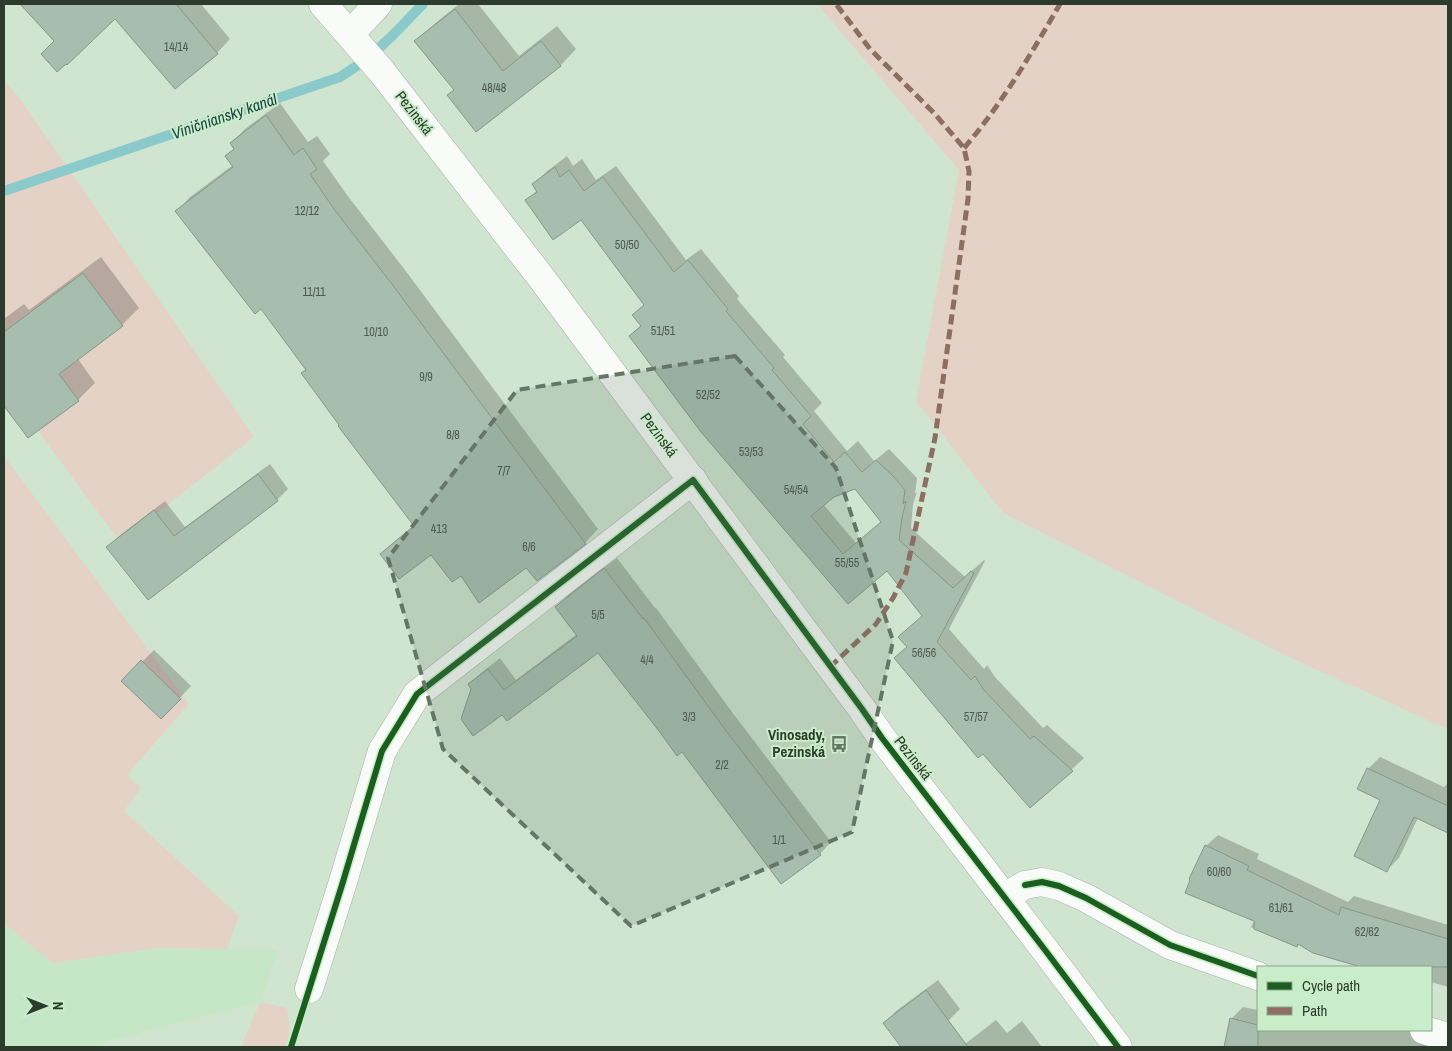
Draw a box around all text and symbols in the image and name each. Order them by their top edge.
house number: 14/14 [164,39,189,55]
house number: 48/48 [482,80,506,96]
street label: Pezinská [391,86,438,139]
water label: Viničniansky kanál [168,87,281,144]
house number: 12/12 [295,203,319,219]
house number: 50/50 [615,237,639,253]
house number: 11/11 [302,284,326,300]
house number: 51/51 [651,323,676,339]
house number: 10/10 [364,324,388,340]
house number: 9/9 [419,369,433,385]
house number: 52/52 [696,387,720,403]
street label: Pezinská [636,408,683,461]
house number: 8/8 [446,427,460,443]
house number: 53/53 [739,444,763,460]
house number: 7/7 [497,463,511,479]
house number: 54/54 [784,482,809,498]
house number: 413 [431,521,447,537]
house number: 6/6 [522,539,536,555]
house number: 55/55 [835,555,860,571]
house number: 5/5 [591,607,605,623]
house number: 56/56 [912,645,936,661]
house number: 4/4 [640,652,654,668]
house number: 3/3 [682,709,696,725]
house number: 57/57 [964,709,989,725]
place label: Vinosady, Pezinská [768,724,825,762]
street label: Pezinská [890,731,937,784]
bus stop icon: Vinosady, Pezinská [829,734,849,754]
house number: 2/2 [715,757,729,773]
house number: 1/1 [772,832,786,848]
house number: 60/60 [1207,864,1231,880]
house number: 61/61 [1269,900,1294,916]
house number: 62/62 [1355,924,1379,940]
legend [1257,966,1432,1031]
text: Cycle path [1302,975,1360,996]
north arrow [20,981,70,1031]
text: Path [1302,1000,1327,1021]
text: N [49,1002,67,1010]

